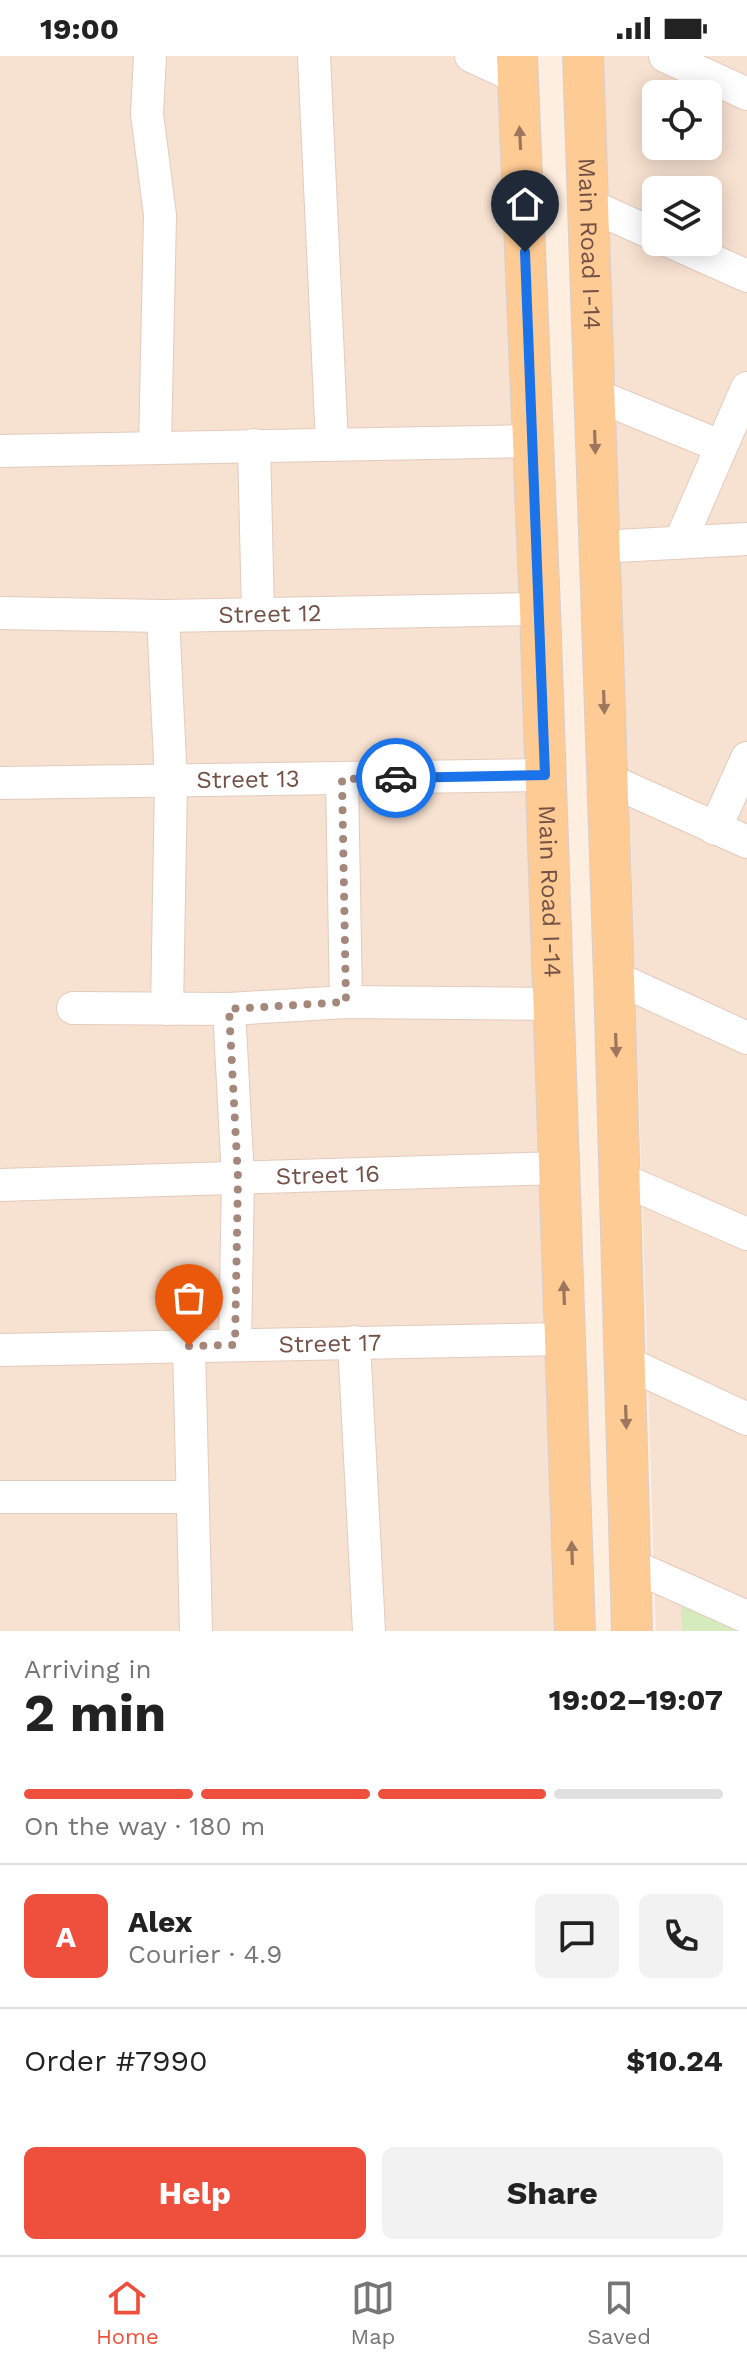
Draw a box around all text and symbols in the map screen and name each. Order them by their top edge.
text: 19:00 [40,11,119,46]
map controls [642,80,722,256]
button: locate [642,80,722,160]
one-way arrow [513,125,526,150]
street label: Main Road I-14 [572,157,606,331]
pin [491,170,559,252]
button: layers [642,176,722,256]
icon: home [503,182,547,226]
one-way arrow [588,430,601,455]
street label: Street 12 [218,599,322,629]
one-way arrow [598,690,611,715]
courier [356,738,436,818]
icon: car [374,756,418,800]
street label: Street 13 [196,765,300,794]
street label: Main Road I-14 [533,805,567,978]
one-way arrow [610,1033,623,1058]
street label: Street 16 [275,1159,380,1191]
pin [155,1264,223,1346]
icon: bag [167,1276,211,1320]
one-way arrow [558,1280,570,1305]
street label: Street 17 [278,1329,382,1359]
one-way arrow [620,1405,633,1430]
one-way arrow [566,1540,578,1565]
text: Arriving in [24,1654,152,1684]
text: 19:02–19:07 [549,1682,723,1717]
text: 2 min [24,1683,166,1744]
text: On the way · 180 m [24,1811,265,1841]
button: chat [535,1894,619,1978]
button: phone [639,1894,723,1978]
text: Alex [128,1904,192,1939]
text: A [56,1919,76,1954]
text: Courier · 4.9 [128,1939,282,1969]
text: Order #7990 [24,2043,208,2078]
text: $10.24 [626,2043,723,2078]
button: Help [24,2147,366,2239]
button: Share [382,2147,723,2239]
tab: Home [96,2276,159,2349]
tab: Map [351,2276,395,2349]
tab: Saved [587,2276,651,2349]

